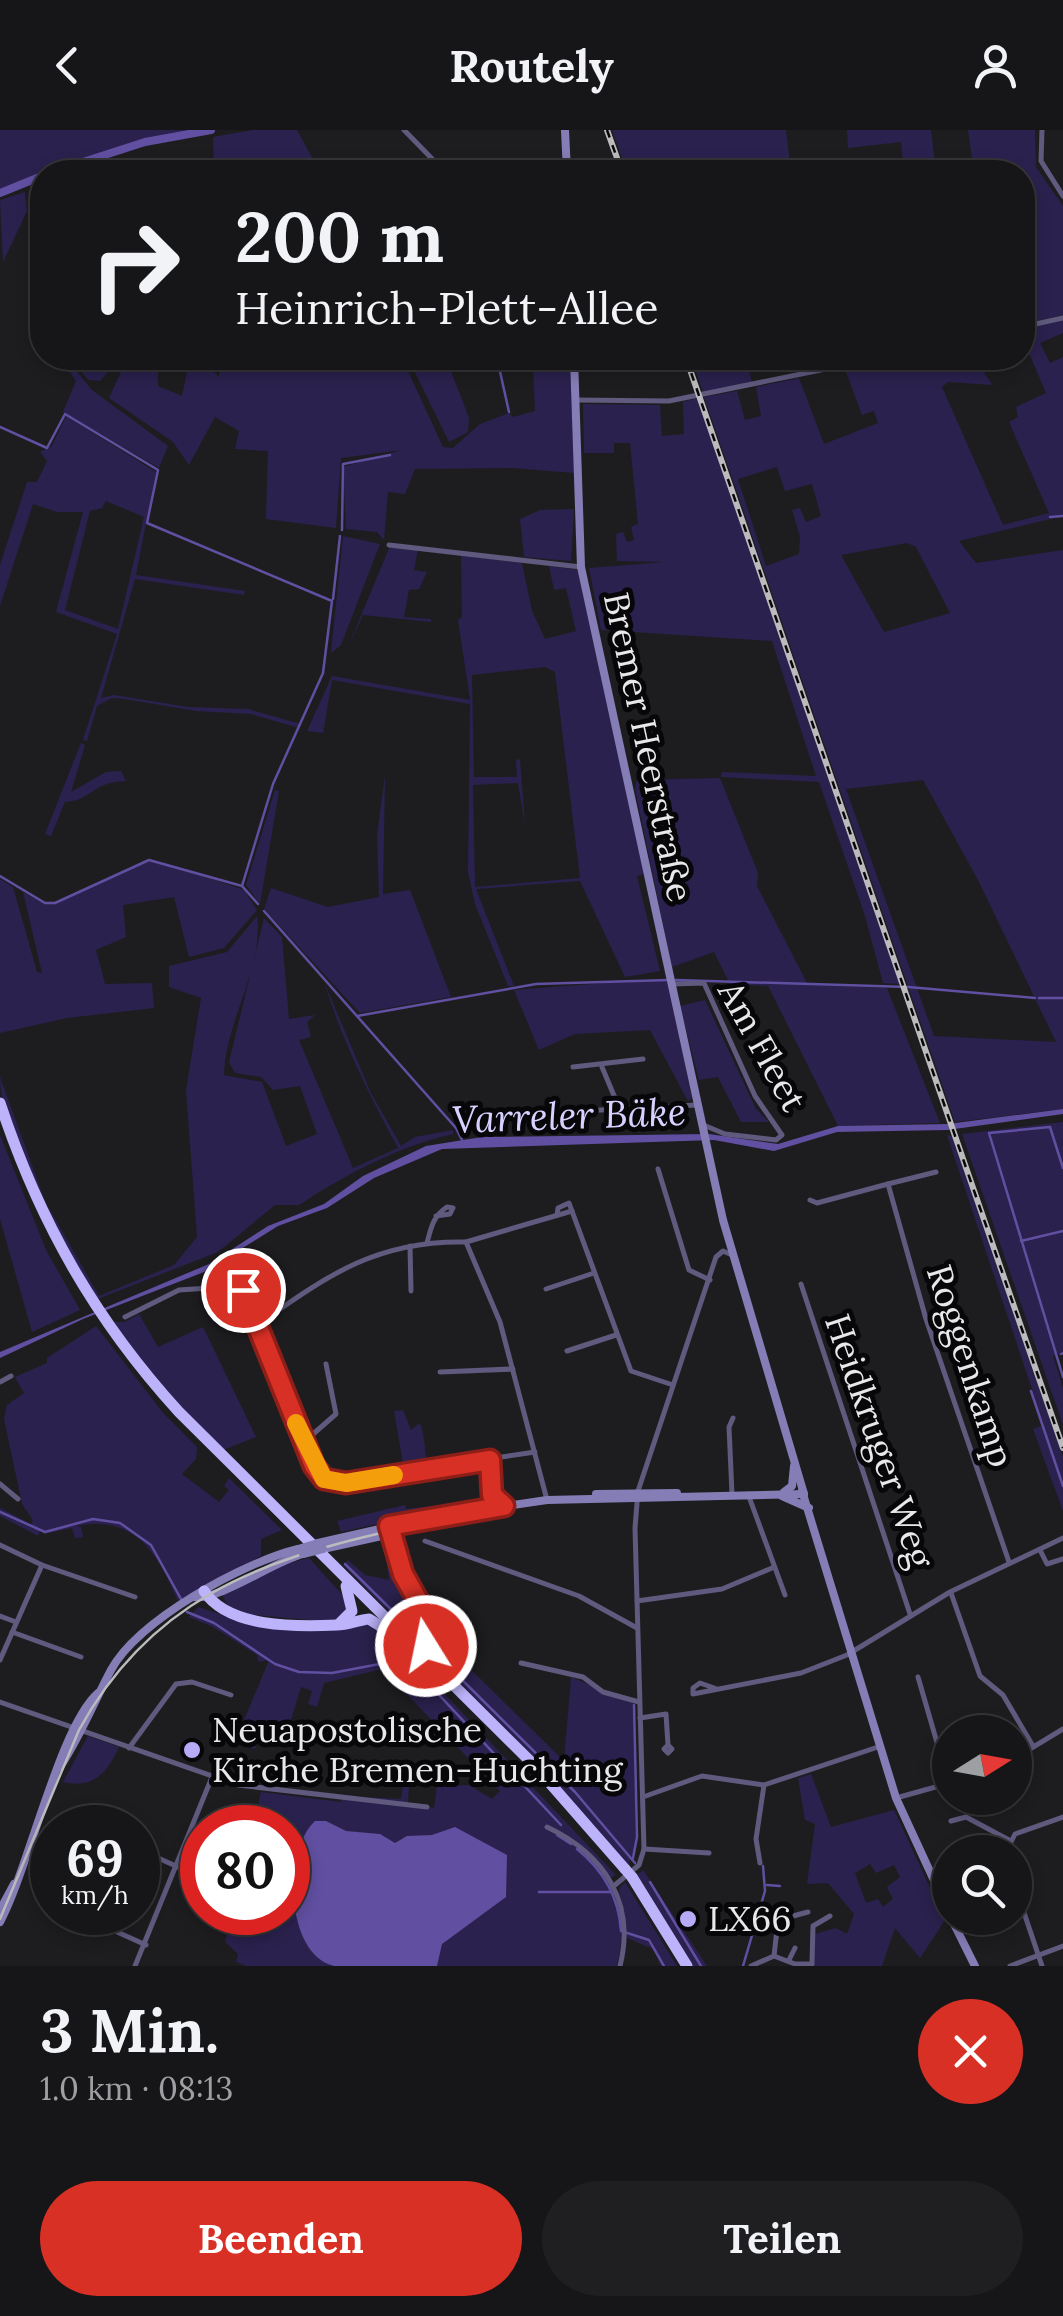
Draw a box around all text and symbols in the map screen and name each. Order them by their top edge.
text: Routely [449,37,614,94]
icon: back [40,38,95,93]
icon: person [968,38,1023,93]
text: 200 m [235,192,444,281]
icon: right [70,200,200,330]
text: Heinrich-Plett-Allee [235,279,659,336]
street label: Bremer Heerstraße [594,588,703,906]
street label: Am Fleet [708,972,817,1119]
water label: Varreler Bäke [451,1087,687,1143]
pin [201,1248,286,1333]
street label: Roggenkamp [917,1259,1024,1473]
icon: arrive [216,1263,271,1318]
street label: Heidkruger Weg [815,1308,944,1574]
position arrow [374,1594,478,1698]
place label: Neuapostolische Kirche Bremen-Huchting [212,1707,623,1792]
north arrow [932,1715,1032,1815]
map controls [932,1715,1032,1935]
marker: Neuapostolische Kirche Bremen-Huchting [181,1739,203,1761]
speed limit sign: 80 [180,1805,310,1935]
text: 69 [66,1826,124,1890]
button: search [932,1835,1032,1935]
text: km/h [61,1879,129,1911]
place label: LX66 [708,1896,791,1941]
marker: LX66 [677,1908,699,1930]
text: 3 Min. [40,1992,219,2068]
button: close [918,1999,1023,2104]
text: 1.0 km · 08:13 [40,2068,233,2109]
button: Beenden [40,2181,522,2296]
button: Teilen [542,2181,1023,2296]

